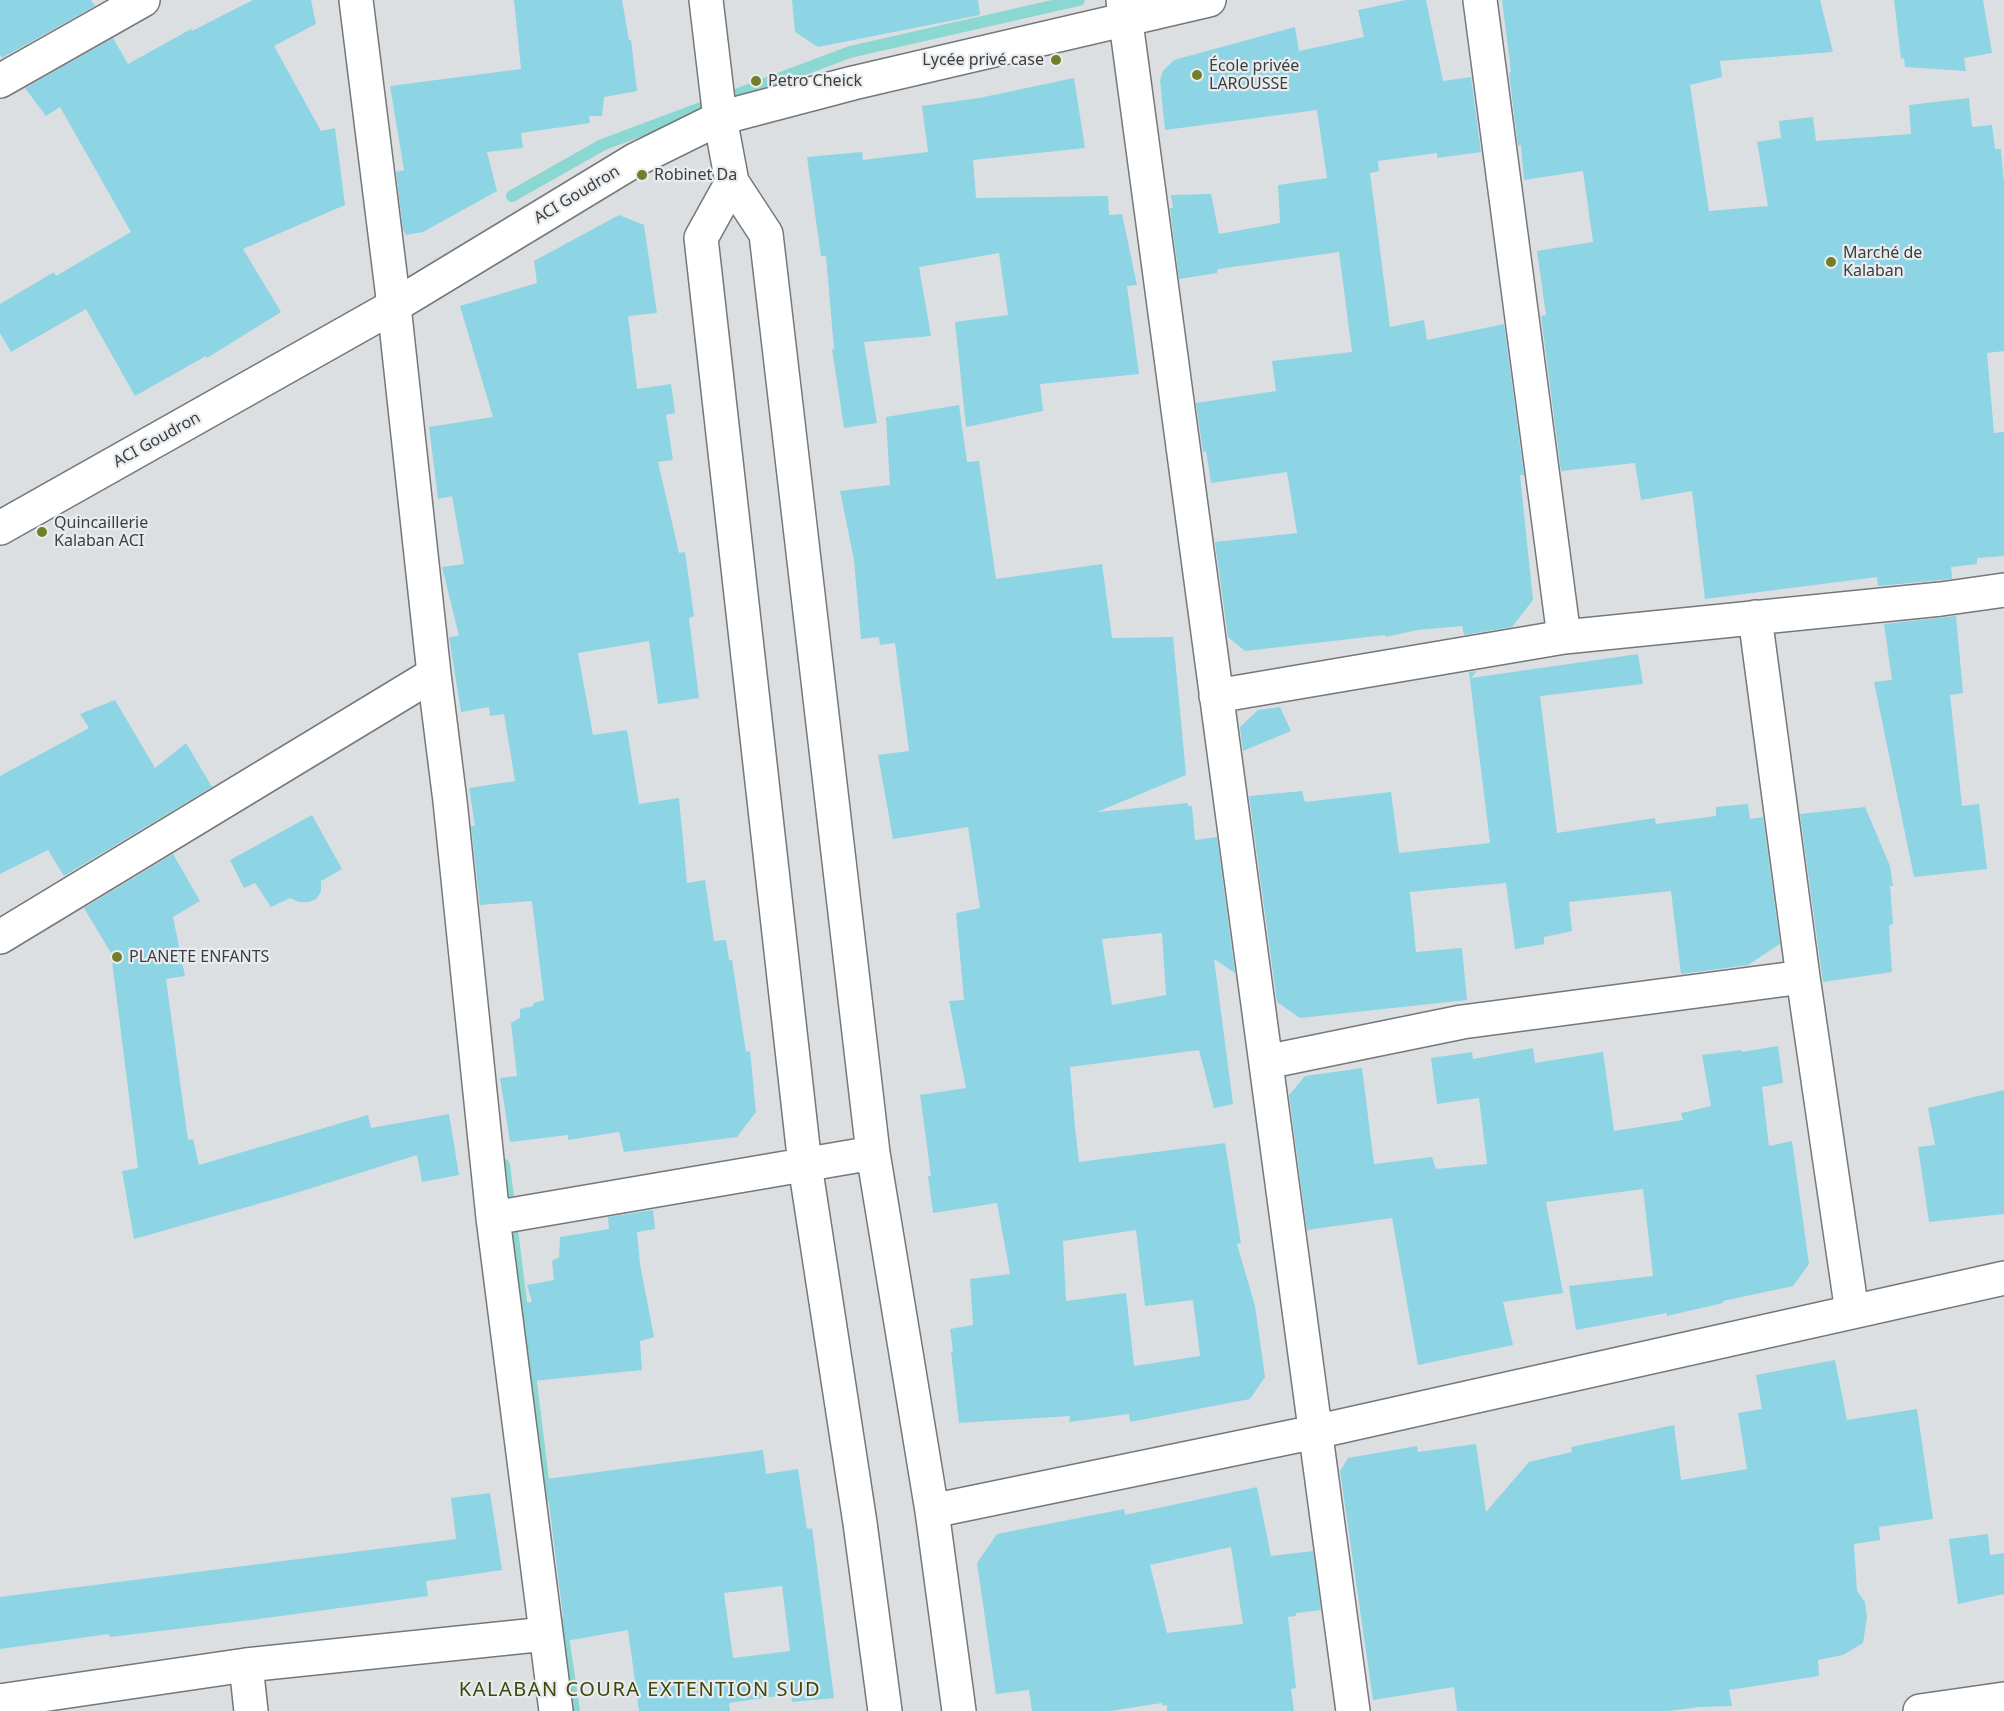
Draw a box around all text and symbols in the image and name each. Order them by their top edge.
place label: Lycée privé case [922,50,1044,70]
marker: Lycée privé case [1049,53,1063,67]
place label: École privée LAROUSSE [1209,56,1299,94]
marker: École privée LAROUSSE [1190,68,1204,82]
place label: Petro Cheick [768,71,862,91]
marker: Petro Cheick [749,74,763,88]
street label: ACI Goudron [531,162,623,228]
place label: Robinet Da [654,165,737,185]
marker: Robinet Da [635,168,649,182]
place label: Marché de Kalaban [1843,243,1922,281]
marker: Marché de Kalaban [1824,255,1838,269]
street label: ACI Goudron [110,408,204,472]
place label: Quincaillerie Kalaban ACI [54,513,148,551]
marker: Quincaillerie Kalaban ACI [35,525,49,539]
place label: PLANETE ENFANTS [129,947,269,967]
marker: PLANETE ENFANTS [110,950,124,964]
district label: KALABAN COURA EXTENTION SUD [459,1678,821,1702]

